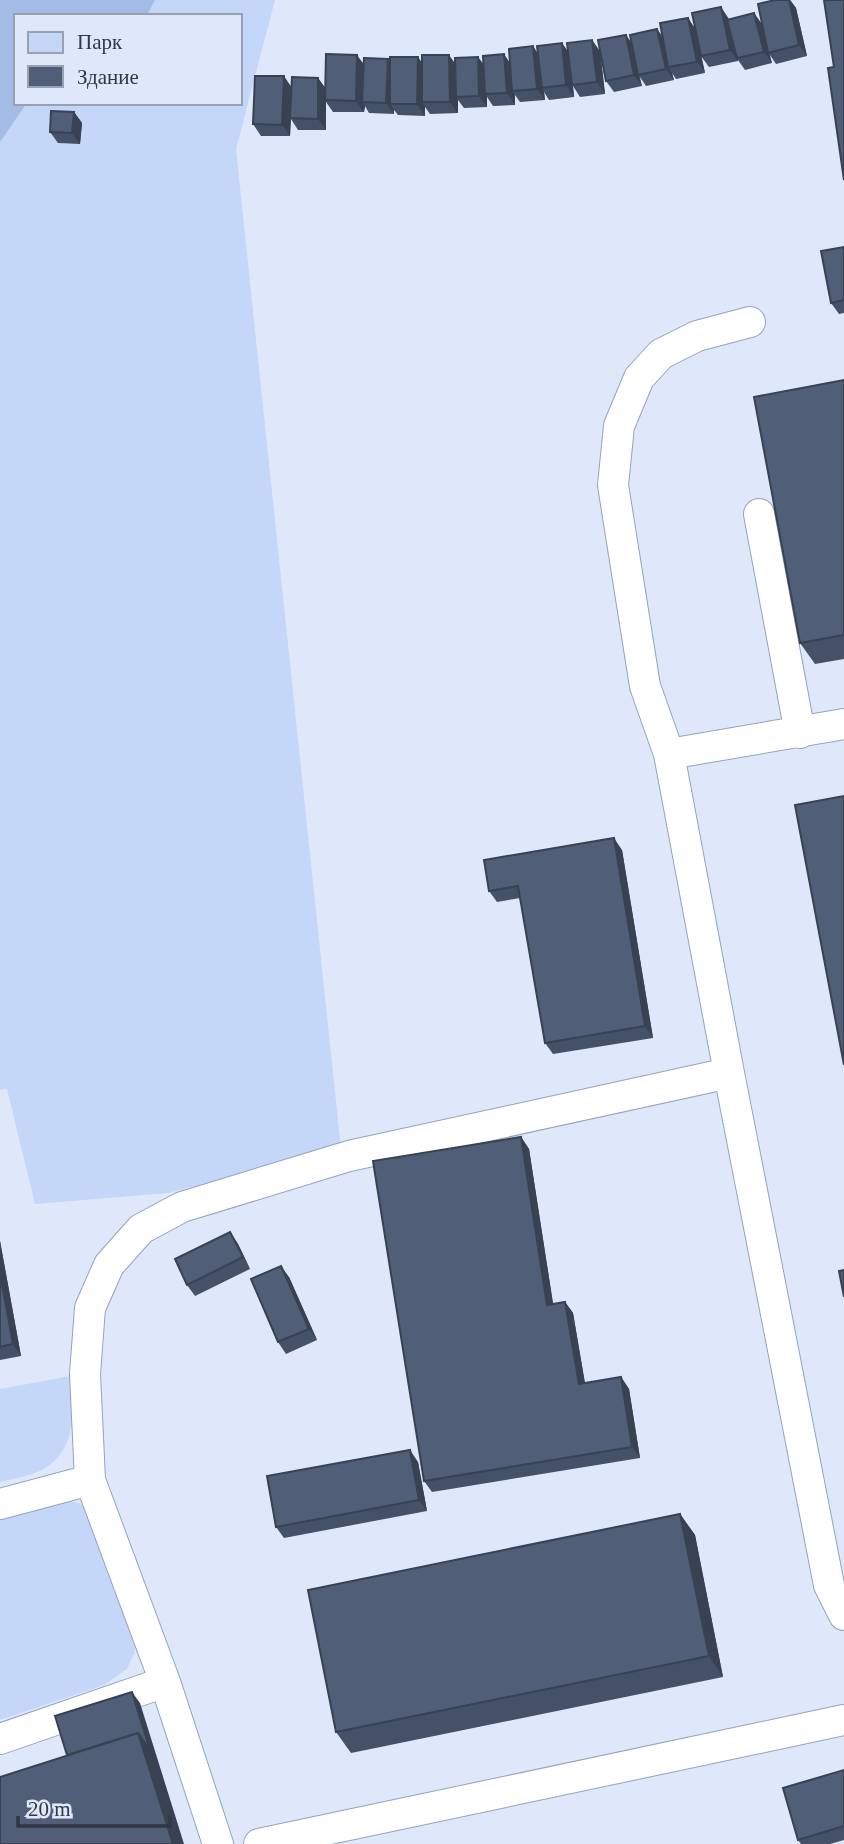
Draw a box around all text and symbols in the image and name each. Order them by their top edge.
legend [14,14,242,105]
text: Парк [77,30,123,54]
text: Здание [77,65,139,89]
scale bar [18,1784,170,1828]
text: 20 m [28,1797,71,1821]

